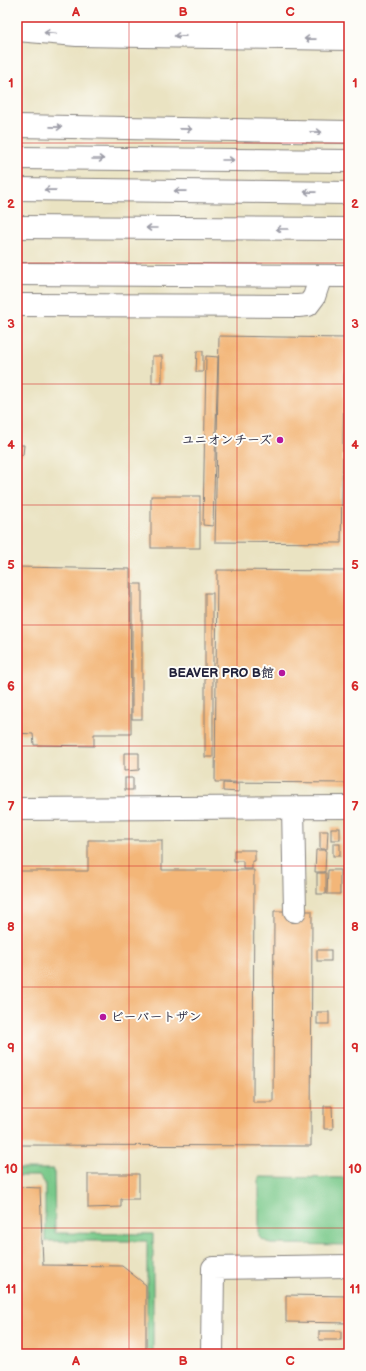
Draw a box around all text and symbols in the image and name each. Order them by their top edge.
text: A [71,4,80,20]
text: B [178,4,188,20]
text: C [285,4,295,20]
one-way arrow [44,29,57,36]
one-way arrow [174,33,187,40]
one-way arrow [304,35,317,43]
text: 1 [8,75,14,91]
text: 1 [352,75,358,91]
one-way arrow [49,123,62,130]
one-way arrow [179,125,192,133]
one-way arrow [309,128,322,136]
one-way arrow [91,155,104,163]
one-way arrow [221,156,234,164]
one-way arrow [44,186,57,194]
one-way arrow [174,187,187,195]
one-way arrow [304,188,317,196]
text: 2 [7,196,15,212]
text: 2 [351,196,359,212]
one-way arrow [146,224,159,232]
one-way arrow [276,225,289,233]
text: 3 [7,316,15,332]
text: 3 [351,316,359,332]
place label: ユニオンチーズ [182,432,272,448]
marker: ユニオンチーズ [275,435,285,445]
text: 4 [7,437,15,453]
text: 4 [351,437,359,453]
text: 5 [7,557,15,573]
text: 5 [351,557,359,573]
place label: BEAVER PRO B館 [168,665,274,681]
marker: BEAVER PRO B館 [277,668,287,678]
text: 6 [7,678,15,694]
text: 6 [351,678,359,694]
text: 7 [7,799,15,815]
text: 7 [351,799,359,815]
text: 8 [7,919,15,935]
text: 8 [351,919,359,935]
place label: ビーバートザン [111,1009,202,1025]
marker: ビーバートザン [98,1012,108,1022]
text: 9 [7,1040,15,1056]
text: 9 [351,1040,359,1056]
text: 10 [4,1161,18,1177]
text: 10 [348,1161,362,1177]
text: 11 [6,1281,16,1297]
text: 11 [350,1281,360,1297]
text: A [71,1353,80,1369]
text: B [178,1353,188,1369]
text: C [285,1353,295,1369]

